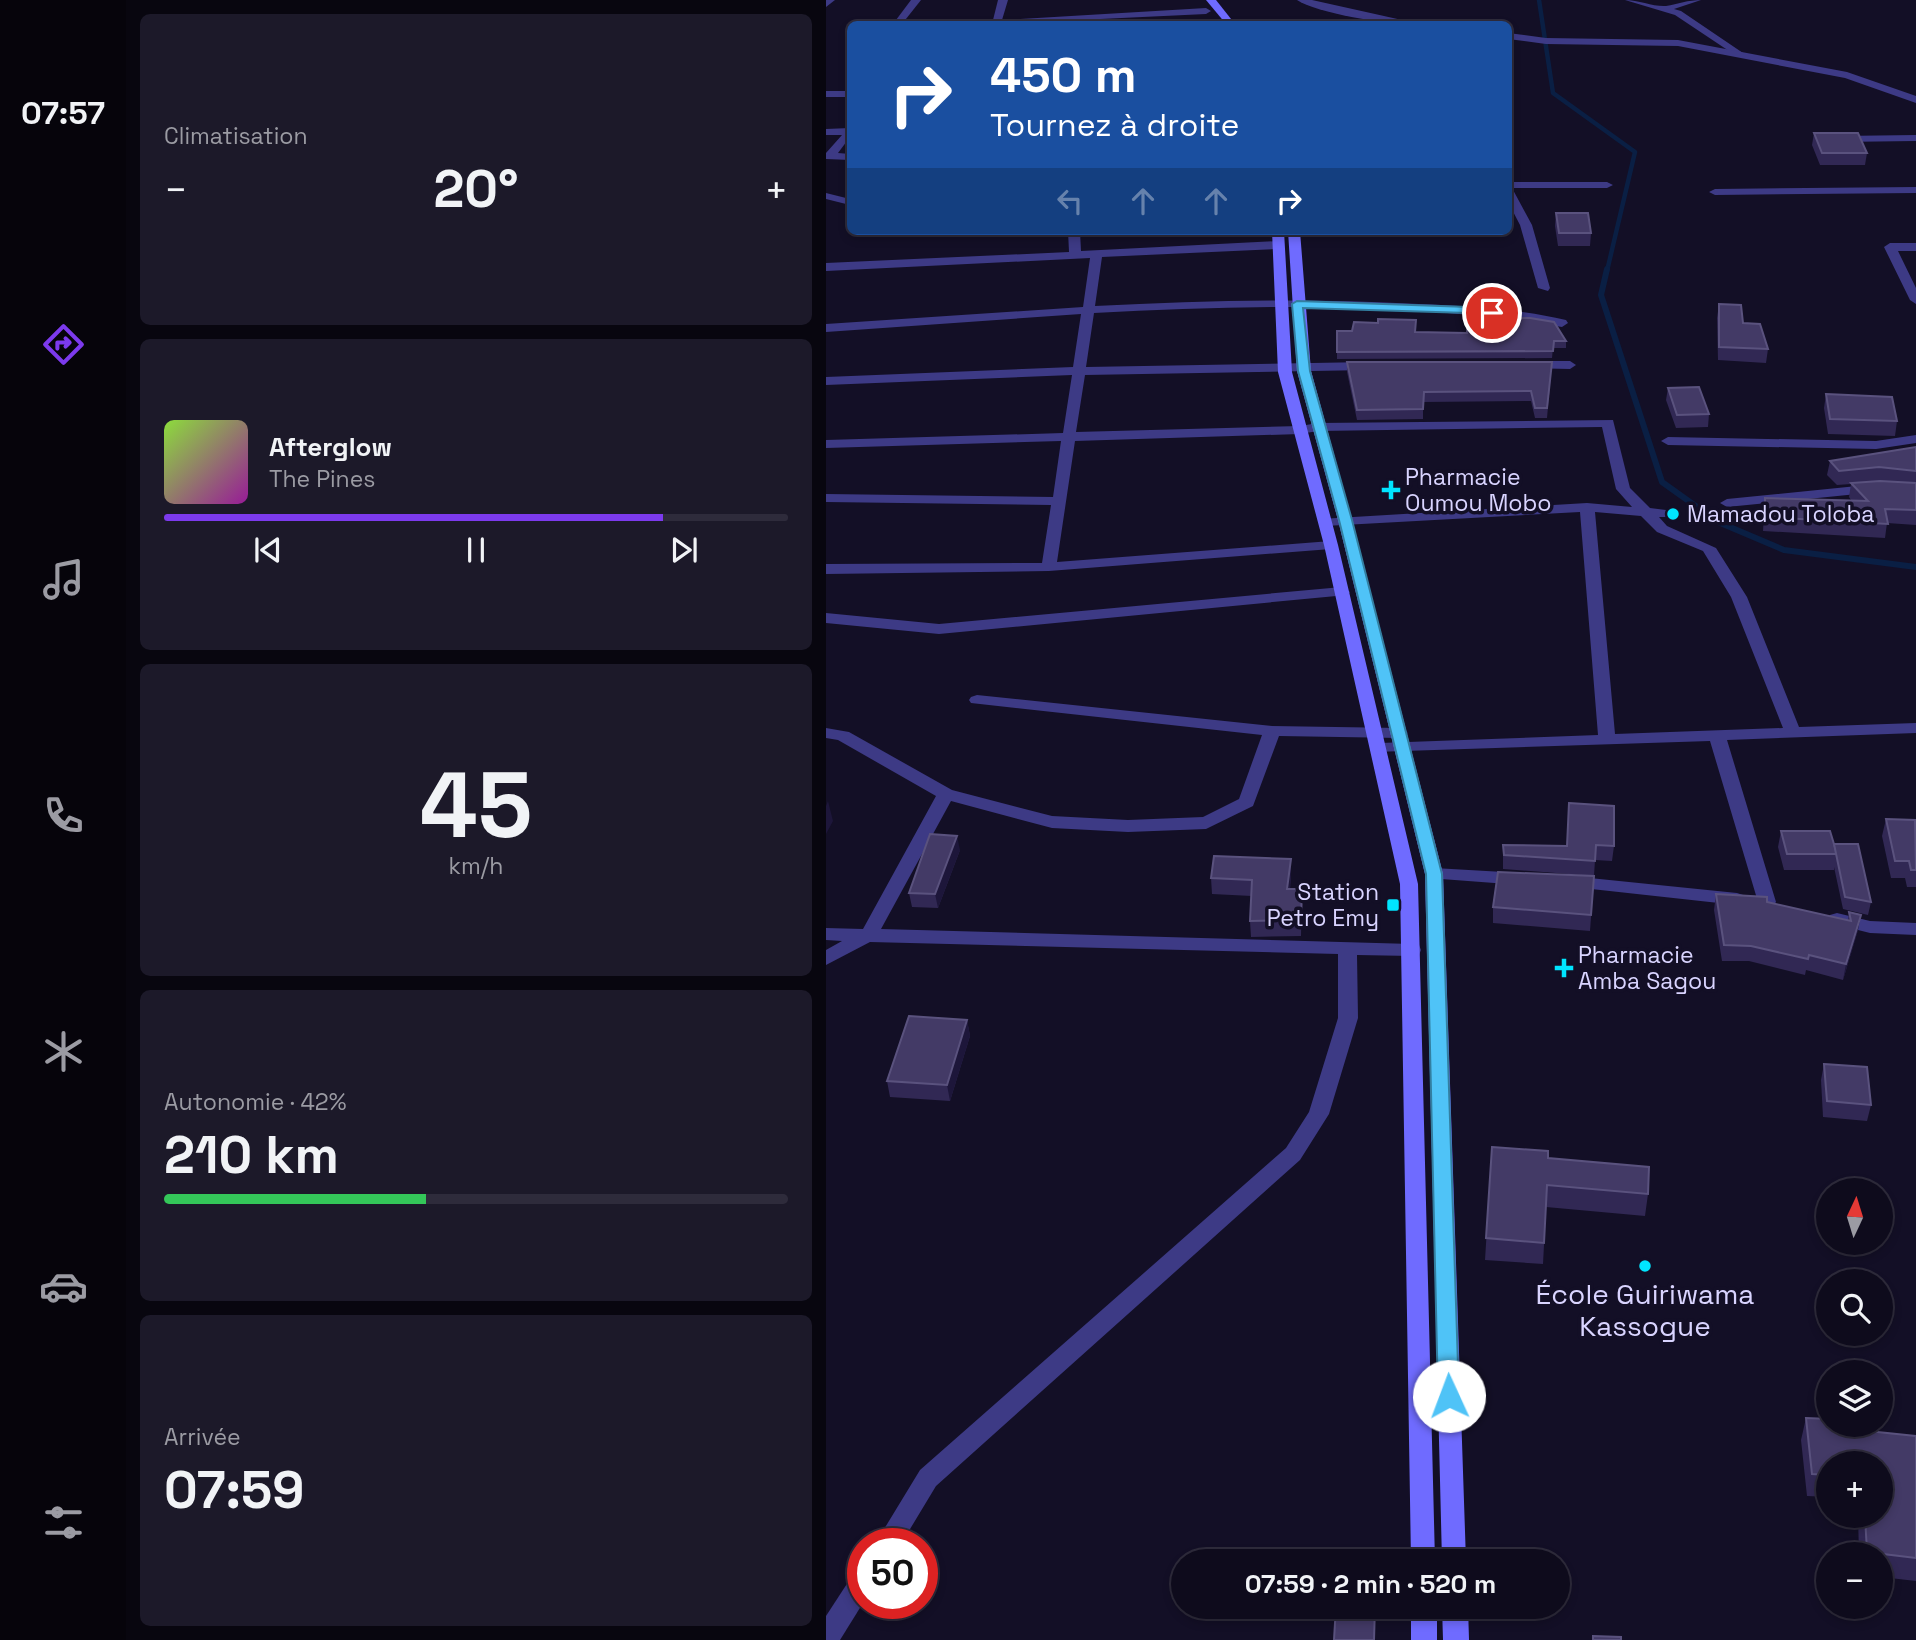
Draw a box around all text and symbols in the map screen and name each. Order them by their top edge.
text: 450 m [990,44,1137,106]
icon: right [875,49,966,140]
text: 07:57 [21,93,105,133]
text: Tournez à droite [990,105,1239,145]
text: Climatisation [164,121,308,151]
text: 20° [433,156,519,222]
text: − [164,166,188,214]
text: + [764,166,788,214]
icon: left [1051,182,1089,220]
icon: ahead [1124,182,1162,220]
icon: ahead [1197,182,1235,220]
icon: right [1270,182,1308,220]
pin [1462,283,1522,343]
icon: arrive [1473,294,1511,332]
icon: directions [39,320,88,369]
text: Afterglow [269,430,392,464]
place label: Pharmacie Oumou Mobo [1405,462,1552,518]
text: The Pines [269,464,375,494]
marker: Pharmacie Oumou Mobo [1383,482,1399,498]
place label: Mamadou Toloba [1687,499,1875,529]
marker: Mamadou Toloba [1665,506,1681,522]
icon: previous [249,531,287,569]
icon: pause [457,531,495,569]
icon: next [665,531,703,569]
icon: music [39,555,88,604]
text: 45 [420,747,532,864]
icon: phone [39,791,88,840]
text: km/h [449,851,503,881]
place label: Station Petro Emy [1267,877,1379,933]
marker: Station Petro Emy [1385,897,1401,913]
place label: Pharmacie Amba Sagou [1578,940,1716,996]
marker: Pharmacie Amba Sagou [1556,960,1572,976]
icon: climate [39,1027,88,1076]
text: Autonomie · 42% [164,1087,346,1117]
text: 210 km [164,1122,339,1188]
north arrow [1816,1178,1894,1255]
map controls [1816,1178,1893,1619]
marker: École Guiriwama Kassogue [1637,1258,1653,1274]
icon: car [39,1262,88,1311]
button: search [1816,1269,1893,1346]
place label: École Guiriwama Kassogue [1536,1276,1754,1344]
position arrow [1412,1359,1486,1433]
button: layers [1816,1360,1893,1437]
text: Arrivée [164,1422,241,1452]
button: + [1816,1451,1893,1528]
text: 07:59 [164,1457,304,1523]
icon: filters [39,1498,88,1547]
speed limit sign: 50 [847,1528,938,1619]
button: − [1816,1542,1893,1619]
text: 07:59 · 2 min · 520 m [1245,1567,1496,1601]

